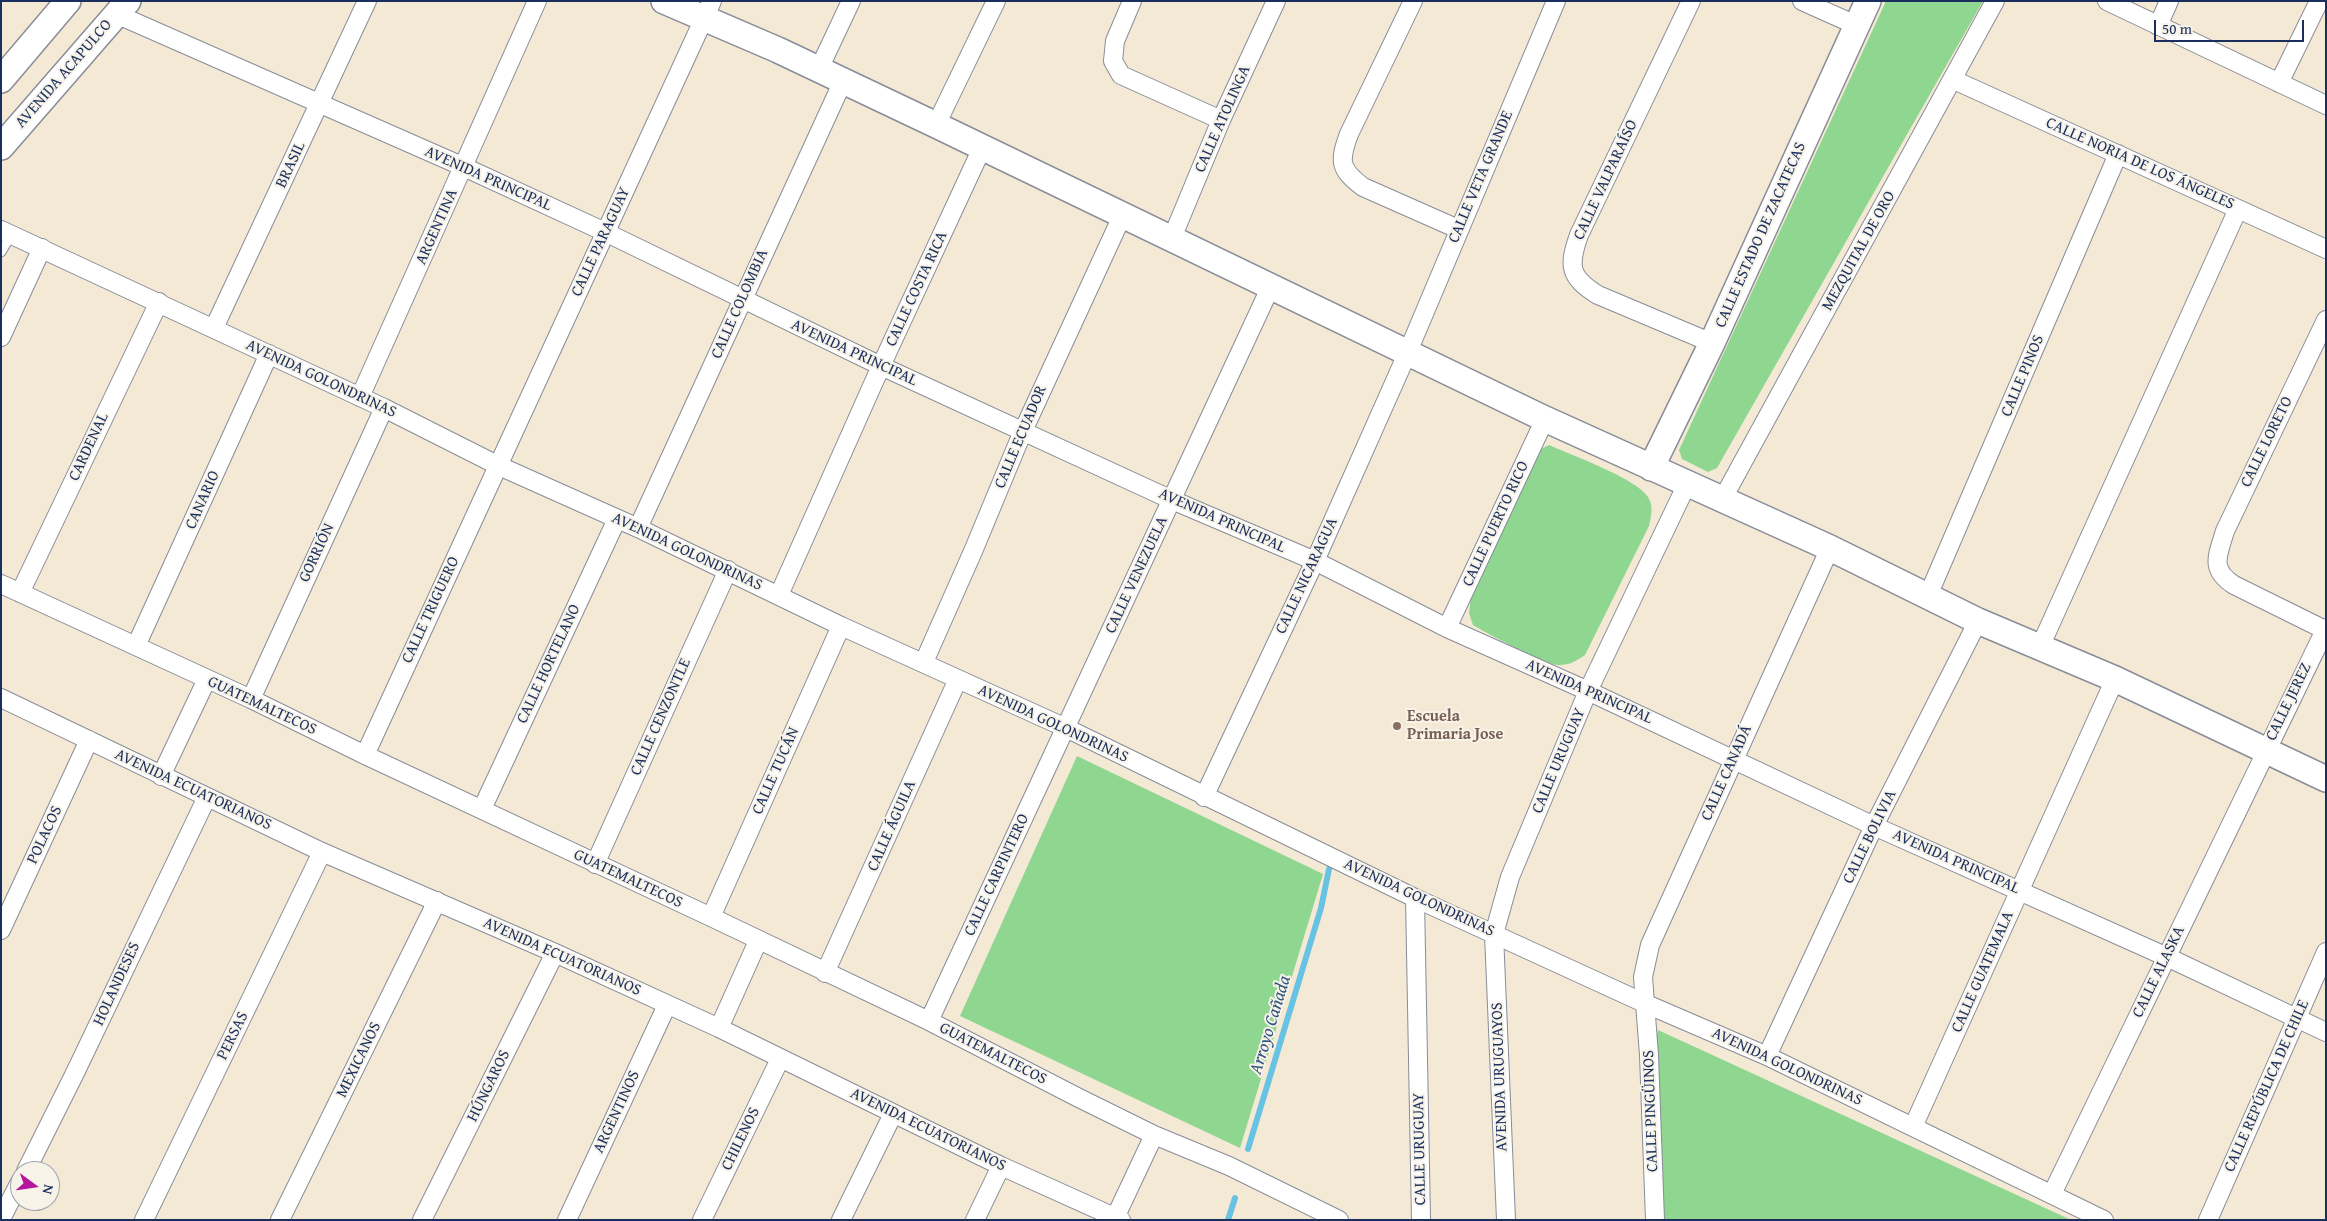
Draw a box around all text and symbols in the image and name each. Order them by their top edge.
scale bar [2157,10,2307,42]
street label: AVENIDA ACAPULCO [12,16,116,132]
text: 50 m [2162,18,2192,39]
street label: CALLE ATOLINGA [1191,63,1255,175]
street label: CALLE VETA GRANDE [1445,108,1517,246]
street label: CALLE NORIA DE LOS ÁNGELES [2043,114,2237,214]
street label: CALLE VALPARAÍSO [1570,117,1642,243]
street label: BRASIL [272,139,310,191]
street label: CALLE ESTADO DE ZACATECAS [1711,139,1811,331]
street label: AVENIDA PRINCIPAL [422,142,554,216]
street label: CALLE PARAGUAY [567,184,635,300]
street label: ARGENTINA [412,186,462,268]
street label: MEZQUITAL DE ORO [1818,188,1900,314]
street label: CALLE COSTA RICA [882,228,952,350]
street label: CALLE COLOMBIA [707,246,773,362]
street label: AVENIDA PRINCIPAL [788,315,920,391]
street label: CALLE PINOS [1997,332,2049,420]
street label: AVENIDA GOLONDRINAS [243,336,399,422]
street label: CALLE ECUADOR [991,383,1051,491]
street label: CALLE LORETO [2237,393,2297,491]
street label: CARDENAL [65,410,113,484]
street label: CALLE PUERTO RICO [1459,458,1533,590]
street label: CANARIO [182,468,224,532]
street label: AVENIDA PRINCIPAL [1156,484,1288,558]
street label: AVENIDA GOLONDRINAS [609,509,765,595]
street label: CALLE VENEZUELA [1101,513,1173,637]
street label: CALLE NICARAGUA [1272,515,1342,637]
street label: GORRIÓN [295,521,339,585]
street label: CALLE TRIGUERO [398,554,464,666]
street label: CALLE HORTELANO [513,601,585,727]
street label: AVENIDA PRINCIPAL [1523,655,1655,729]
street label: CALLE CENZONTLE [627,656,695,778]
street label: CALLE JEREZ [2262,660,2316,744]
street label: GUATEMALTECOS [204,672,320,740]
street label: AVENIDA GOLONDRINAS [975,681,1131,767]
street label: CALLE URUGUAY [1528,705,1590,817]
place label: Escuela Primaria Jose [1407,707,1503,745]
marker: Escuela Primaria Jose [1391,720,1403,732]
street label: CALLE CANADÁ [1697,722,1757,824]
street label: CALLE TUCÁN [748,724,804,818]
street label: AVENIDA ECUATORIANOS [112,745,274,835]
street label: CALLE ÁGUILA [863,778,921,874]
street label: CALLE BOLIVIA [1839,787,1901,887]
street label: POLACOS [23,803,67,867]
street label: CALLE CARPINTERO [960,811,1034,939]
street label: AVENIDA PRINCIPAL [1890,825,2022,899]
street label: GUATEMALTECOS [570,845,686,913]
street label: AVENIDA GOLONDRINAS [1341,855,1497,941]
street label: CALLE GUATEMALA [1948,908,2018,1036]
street label: AVENIDA ECUATORIANOS [480,913,644,1001]
street label: CALLE ALASKA [2129,923,2189,1021]
street label: HOLANDESES [89,939,145,1029]
water label: Arroyo Cañada [1246,973,1296,1077]
street label: CALLE REPÚBLICA DE CHILE [2220,997,2314,1175]
street label: AVENIDA URUGUAYOS [1488,1002,1512,1152]
street label: PERSAS [213,1009,253,1063]
street label: MEXICANOS [332,1019,386,1101]
street label: GUATEMALTECOS [936,1019,1050,1089]
street label: AVENIDA GOLONDRINAS [1709,1024,1865,1110]
street label: HÚNGAROS [463,1047,515,1125]
street label: CALLE PINGÜINOS [1639,1050,1663,1172]
street label: ARGENTINOS [590,1068,644,1156]
street label: AVENIDA ECUATORIANOS [847,1084,1009,1176]
street label: CALLE URUGUAY [1409,1093,1431,1205]
street label: CHILENOS [717,1104,765,1174]
north arrow [10,1161,60,1211]
text: N [38,1182,59,1196]

